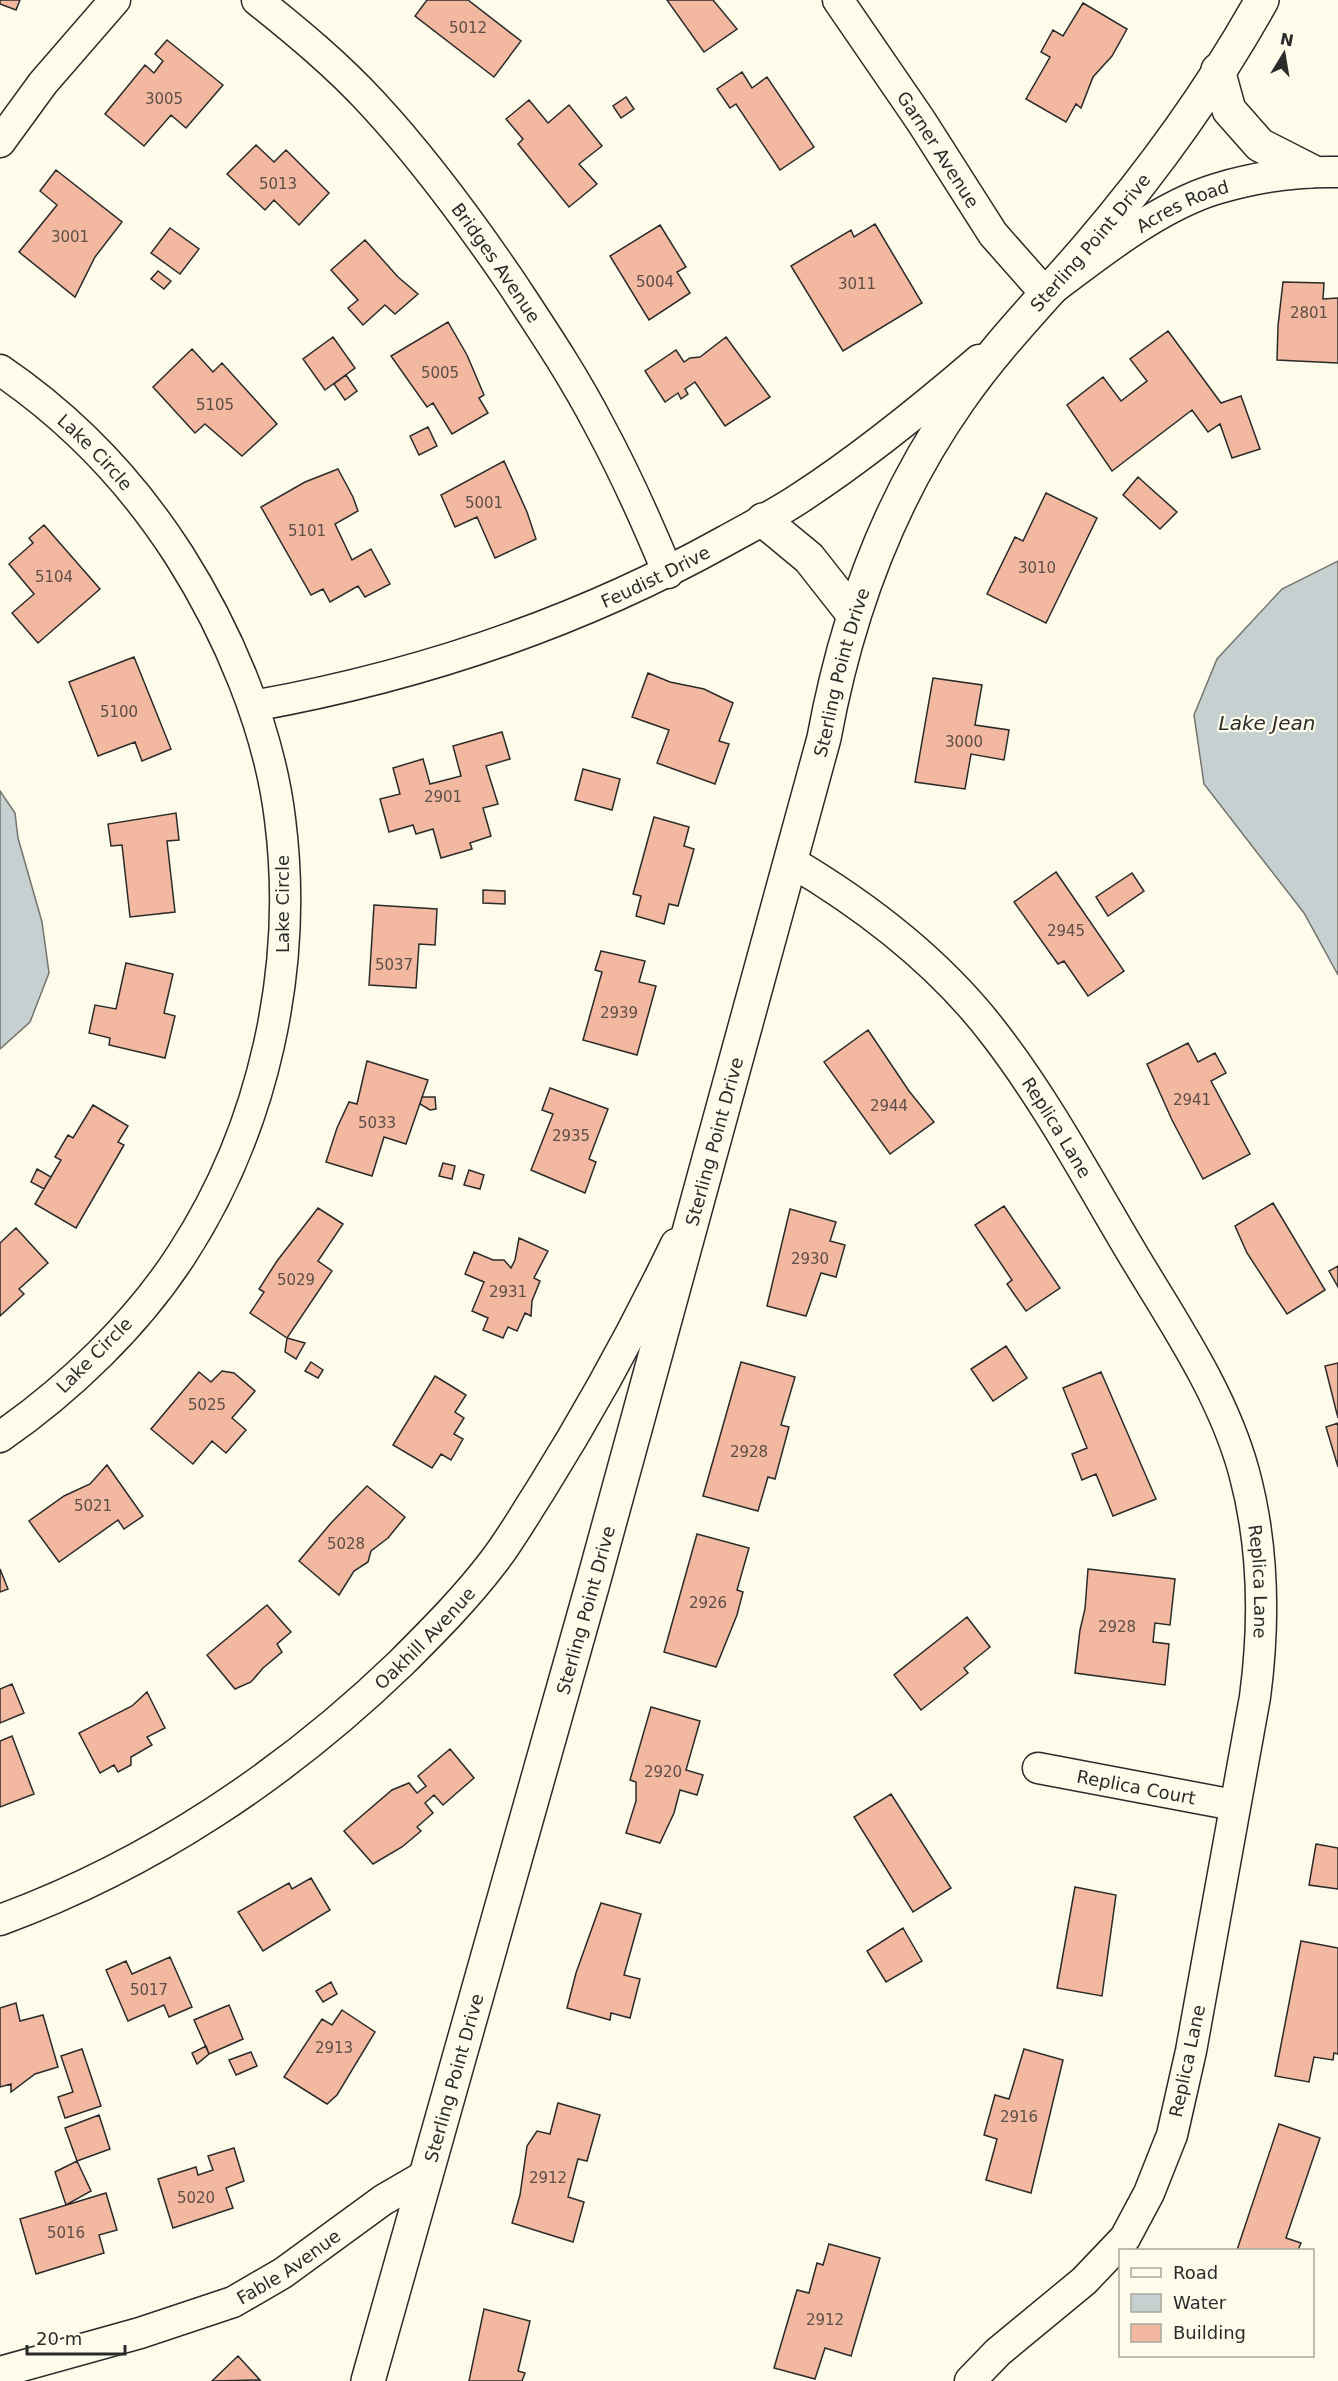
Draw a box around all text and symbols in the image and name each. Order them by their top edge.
house number: 5012 [449,19,487,37]
north arrow [1254,24,1314,84]
text: N [1278,29,1295,50]
street label: Garner Avenue [893,87,984,211]
house number: 3005 [145,90,183,108]
street label: Sterling Point Drive [1026,169,1154,315]
house number: 5013 [259,175,297,193]
street label: Acres Road [1132,175,1231,237]
street label: Bridges Avenue [448,198,545,326]
house number: 3001 [51,228,89,246]
house number: 5004 [636,273,674,291]
house number: 3011 [838,275,876,293]
house number: 2801 [1290,304,1328,322]
house number: 5005 [421,364,459,382]
house number: 5105 [196,396,234,414]
street label: Lake Circle [54,409,137,494]
house number: 5001 [465,494,503,512]
house number: 5101 [288,522,326,540]
street label: Feudist Drive [598,541,713,612]
house number: 3010 [1018,559,1056,577]
house number: 5104 [35,568,73,586]
street label: Sterling Point Drive [809,585,873,759]
house number: 5100 [100,703,138,721]
water label: Lake Jean [1219,711,1315,735]
house number: 3000 [945,733,983,751]
house number: 2901 [424,788,462,806]
street label: Lake Circle [272,855,293,953]
house number: 2945 [1047,922,1085,940]
house number: 5037 [375,956,413,974]
house number: 2939 [600,1004,638,1022]
street label: Sterling Point Drive [681,1055,747,1228]
street label: Replica Lane [1018,1073,1096,1181]
house number: 2941 [1173,1091,1211,1109]
house number: 2944 [870,1097,908,1115]
house number: 5033 [358,1114,396,1132]
house number: 2935 [552,1127,590,1145]
house number: 2930 [791,1250,829,1268]
house number: 5029 [277,1271,315,1289]
house number: 2931 [489,1283,527,1301]
street label: Lake Circle [52,1313,136,1397]
house number: 5025 [188,1396,226,1414]
house number: 2928 [730,1443,768,1461]
house number: 5021 [74,1497,112,1515]
street label: Sterling Point Drive [552,1523,619,1697]
street label: Replica Lane [1245,1523,1272,1639]
house number: 5028 [327,1535,365,1553]
street label: Oakhill Avenue [370,1582,479,1693]
house number: 2926 [689,1594,727,1612]
house number: 2928 [1098,1618,1136,1636]
house number: 2920 [644,1763,682,1781]
street label: Replica Court [1075,1765,1197,1808]
house number: 5017 [130,1981,168,1999]
street label: Sterling Point Drive [420,1991,487,2164]
street label: Replica Lane [1165,2003,1209,2119]
house number: 2913 [315,2039,353,2057]
house number: 2916 [1000,2108,1038,2126]
house number: 2912 [529,2169,567,2187]
house number: 5020 [177,2189,215,2207]
house number: 5016 [47,2224,85,2242]
street label: Fable Avenue [233,2225,344,2308]
legend [1119,2249,1314,2357]
text: Road [1173,2262,1218,2283]
text: Water [1173,2292,1227,2313]
house number: 2912 [806,2311,844,2329]
scale bar [27,2318,124,2356]
text: Building [1173,2322,1246,2343]
text: 20 m [36,2328,82,2349]

